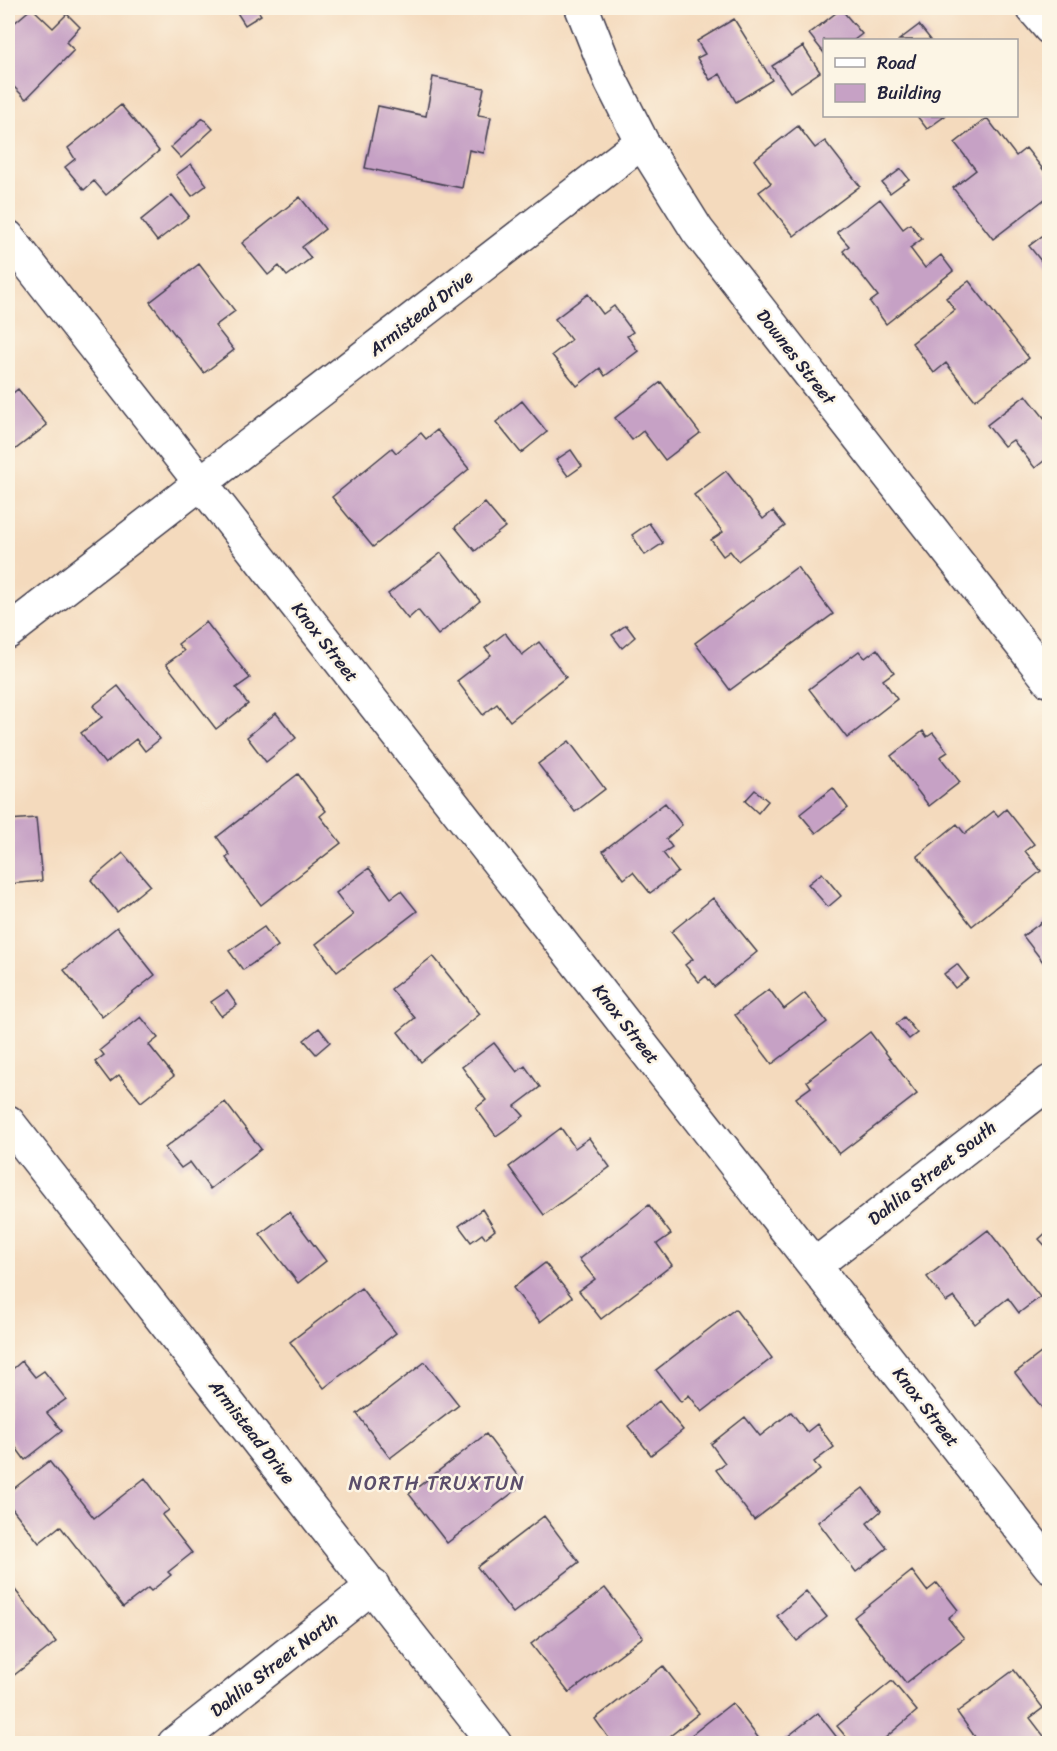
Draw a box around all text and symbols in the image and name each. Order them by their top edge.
legend [823,39,1018,117]
text: Road [877,47,917,79]
text: Building [877,77,941,109]
street label: Armistead Drive [361,261,481,365]
street label: Downes Street [748,302,844,413]
street label: Knox Street [283,595,367,690]
street label: Knox Street [584,977,668,1072]
street label: Dahlia Street South [860,1112,1004,1234]
street label: Knox Street [884,1360,968,1455]
street label: Armistead Drive [200,1372,304,1492]
district label: NORTH TRUXTUN [349,1466,525,1501]
street label: Dahlia Street North [203,1604,345,1726]

